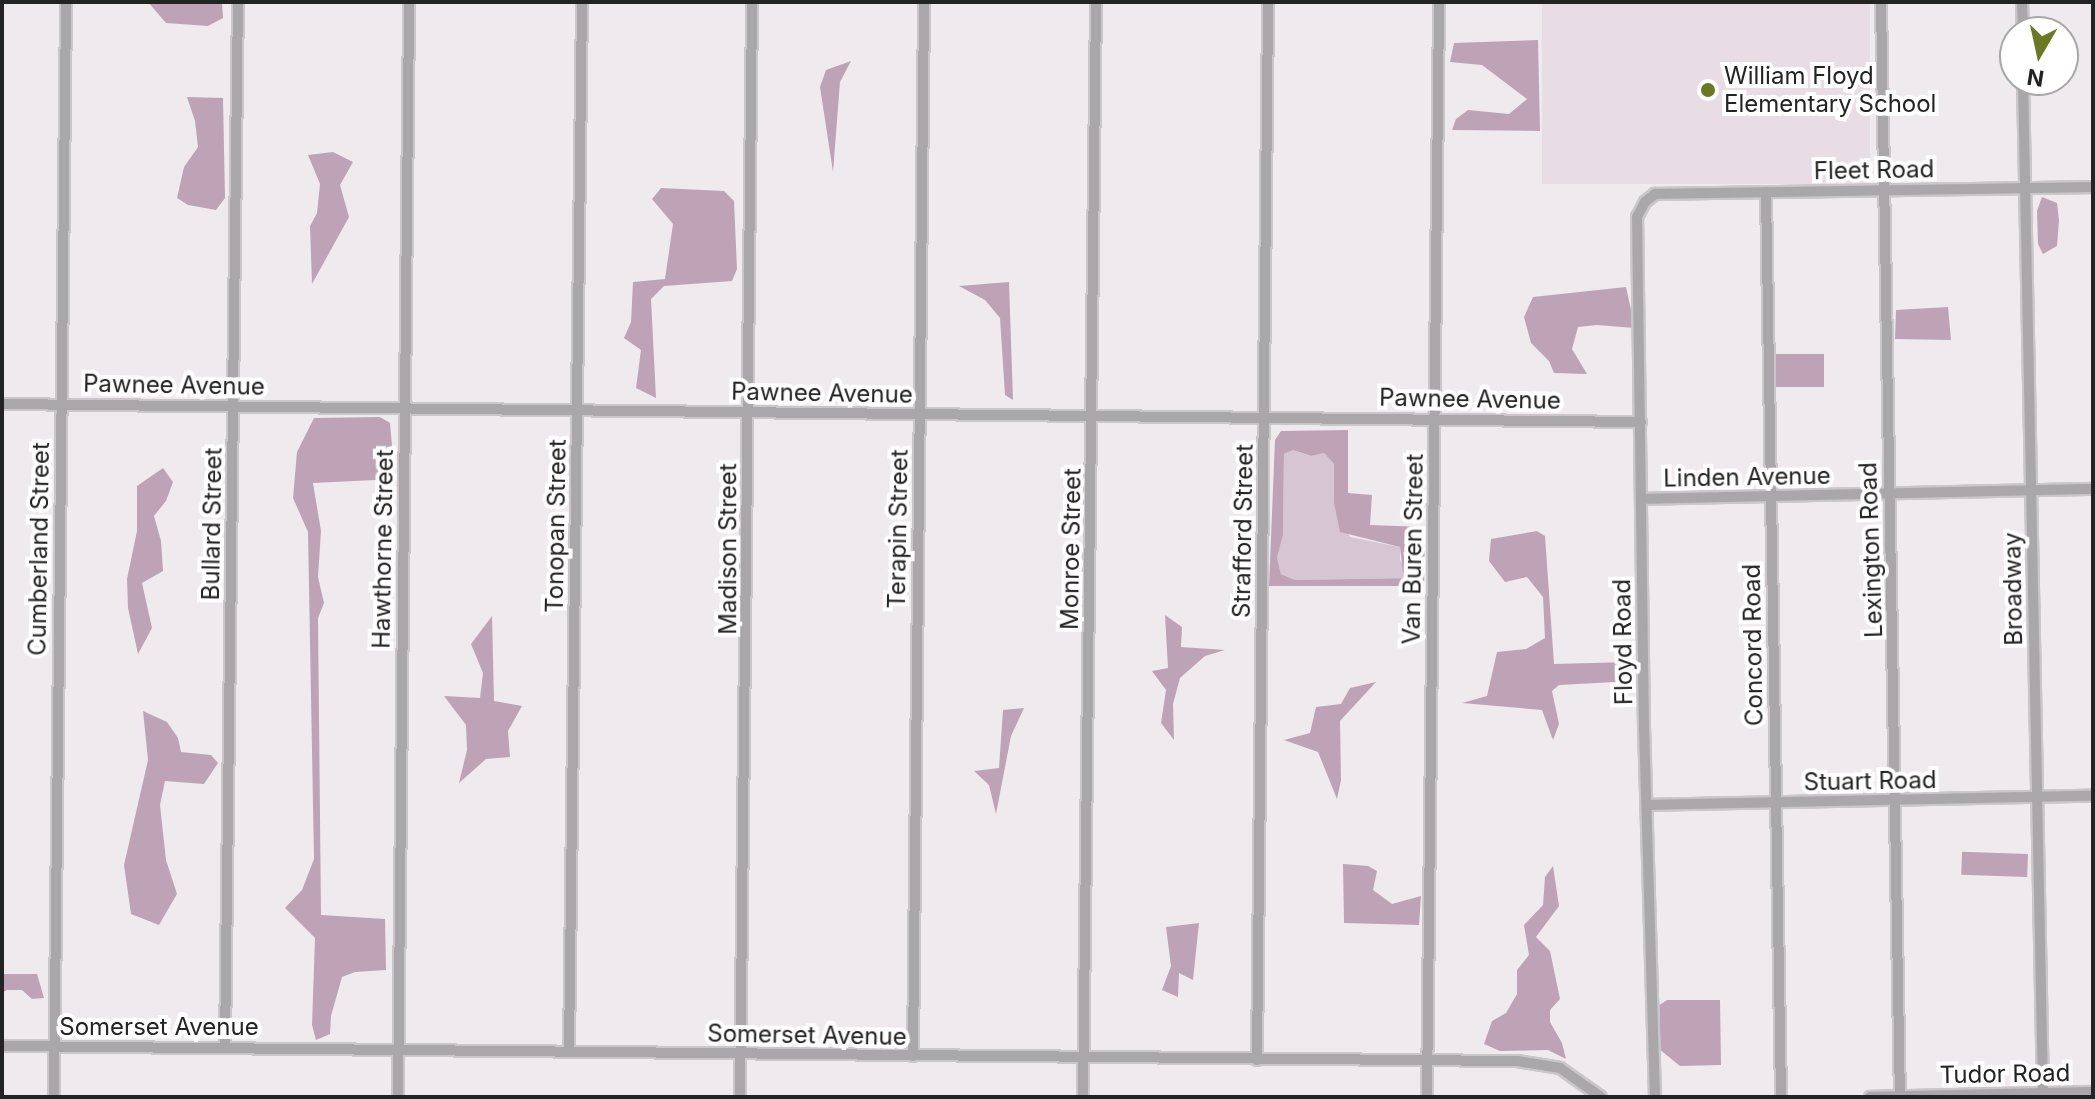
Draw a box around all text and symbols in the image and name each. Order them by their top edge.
north arrow [1999,16,2079,96]
place label: William Floyd Elementary School [1724,62,1936,118]
text: N [2025,64,2046,92]
marker: William Floyd Elementary School [1699,81,1717,99]
street label: Fleet Road [1814,155,1934,185]
street label: Pawnee Avenue [83,369,265,401]
street label: Pawnee Avenue [731,377,913,409]
street label: Pawnee Avenue [1379,383,1561,415]
street label: Tonopan Street [540,439,572,613]
street label: Cumberland Street [23,442,55,656]
street label: Strafford Street [1227,444,1259,618]
street label: Bullard Street [196,447,228,601]
street label: Hawthorne Street [367,449,399,649]
street label: Terapin Street [882,449,914,609]
street label: Van Buren Street [1397,453,1429,645]
street label: Linden Avenue [1663,461,1831,493]
street label: Lexington Road [1854,462,1888,638]
street label: Madison Street [714,463,742,635]
street label: Monroe Street [1055,468,1087,630]
street label: Broadway [1998,532,2028,646]
street label: Concord Road [1737,564,1769,726]
street label: Floyd Road [1608,579,1638,705]
street label: Stuart Road [1803,765,1937,797]
street label: Somerset Avenue [59,1013,259,1041]
street label: Somerset Avenue [707,1019,907,1051]
street label: Tudor Road [1939,1058,2071,1090]

